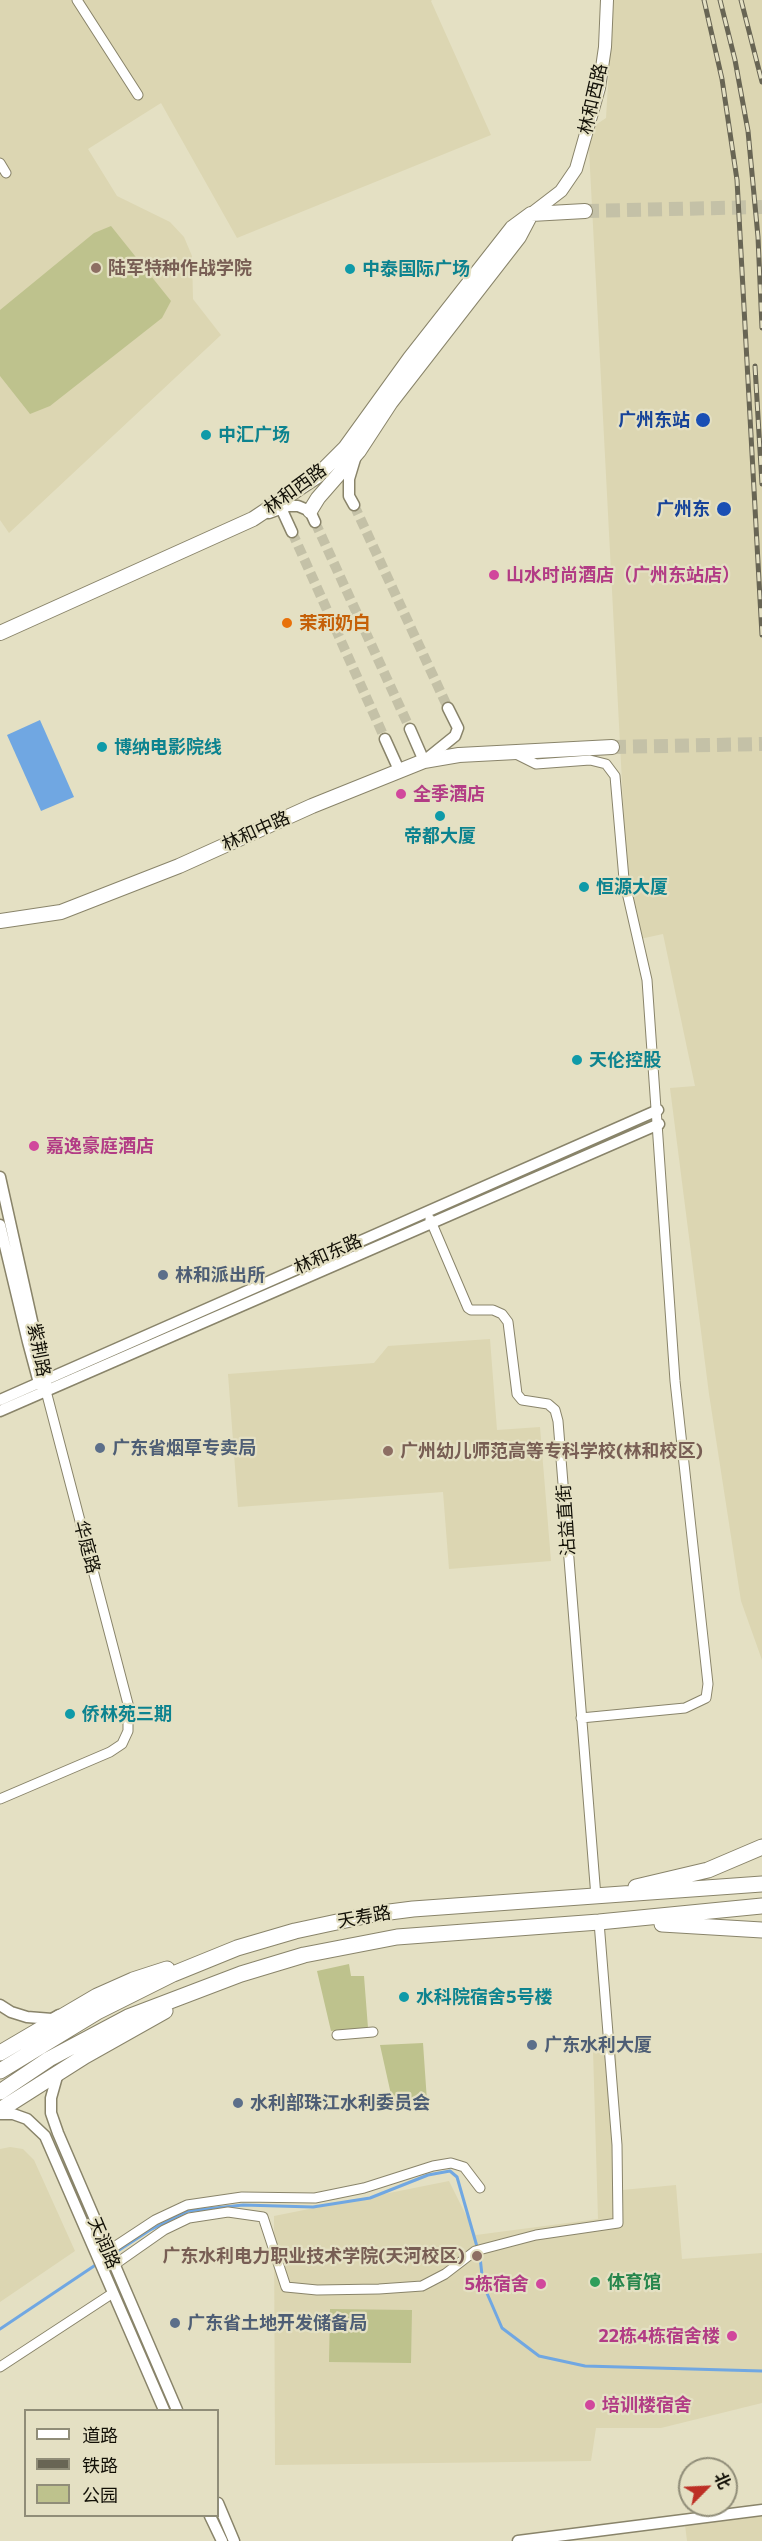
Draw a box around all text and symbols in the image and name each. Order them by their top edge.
street label: 林和西路 [574,61,612,137]
place label: 陆军特种作战学院 [108,257,252,279]
place label: 中泰国际广场 [362,258,470,280]
marker: 陆军特种作战学院 [89,261,103,275]
marker: 中泰国际广场 [343,262,357,276]
place label: 广州东站 [618,409,690,431]
marker: 广州东站 [694,411,712,429]
place label: 中汇广场 [218,424,290,446]
marker: 中汇广场 [199,428,213,442]
street label: 林和西路 [260,459,330,519]
place label: 广州东 [656,498,710,520]
marker: 广州东 [715,500,733,518]
place label: 山水时尚酒店（广州东站店） [506,564,740,586]
marker: 山水时尚酒店（广州东站店） [487,568,501,582]
place label: 茉莉奶白 [299,612,371,634]
marker: 茉莉奶白 [280,616,294,630]
place label: 博纳电影院线 [114,736,222,758]
marker: 博纳电影院线 [95,740,109,754]
place label: 全季酒店 [413,783,485,805]
marker: 全季酒店 [394,787,408,801]
street label: 林和中路 [219,806,293,856]
marker: 帝都大厦 [433,809,447,823]
place label: 帝都大厦 [404,825,476,847]
place label: 恒源大厦 [596,876,668,898]
marker: 恒源大厦 [577,880,591,894]
place label: 天伦控股 [589,1049,661,1071]
marker: 天伦控股 [570,1053,584,1067]
place label: 嘉逸豪庭酒店 [46,1135,154,1157]
marker: 嘉逸豪庭酒店 [27,1139,41,1153]
street label: 林和东路 [291,1229,365,1279]
place label: 林和派出所 [175,1264,265,1286]
marker: 林和派出所 [156,1268,170,1282]
street label: 紫荆路 [23,1321,55,1379]
place label: 广东省烟草专卖局 [112,1437,256,1459]
place label: 广州幼儿师范高等专科学校(林和校区) [400,1440,703,1462]
marker: 广东省烟草专卖局 [93,1441,107,1455]
marker: 广州幼儿师范高等专科学校(林和校区) [381,1444,395,1458]
street label: 沾益直街 [553,1483,579,1557]
street label: 华庭路 [70,1518,104,1576]
place label: 侨林苑三期 [82,1703,172,1725]
marker: 侨林苑三期 [63,1707,77,1721]
street label: 天寿路 [336,1902,392,1932]
place label: 水科院宿舍5号楼 [416,1986,552,2008]
marker: 水科院宿舍5号楼 [397,1990,411,2004]
place label: 广东水利大厦 [544,2034,652,2056]
marker: 广东水利大厦 [525,2038,539,2052]
place label: 水利部珠江水利委员会 [250,2092,430,2114]
marker: 水利部珠江水利委员会 [231,2096,245,2110]
street label: 天润路 [84,2214,124,2272]
place label: 广东水利电力职业技术学院(天河校区) [162,2245,465,2267]
marker: 广东水利电力职业技术学院(天河校区) [470,2249,484,2263]
place label: 体育馆 [607,2271,661,2293]
place label: 5栋宿舍 [465,2273,529,2295]
marker: 体育馆 [588,2275,602,2289]
marker: 5栋宿舍 [534,2277,548,2291]
place label: 广东省土地开发储备局 [187,2312,367,2334]
marker: 广东省土地开发储备局 [168,2316,182,2330]
place label: 22栋4栋宿舍楼 [598,2325,720,2347]
marker: 22栋4栋宿舍楼 [725,2329,739,2343]
place label: 培训楼宿舍 [602,2394,692,2416]
marker: 培训楼宿舍 [583,2398,597,2412]
legend [24,2409,219,2517]
text: 道路 [82,2424,118,2446]
text: 铁路 [82,2454,118,2476]
north arrow [678,2457,738,2517]
text: 北 [711,2469,735,2491]
text: 公园 [82,2484,118,2506]

